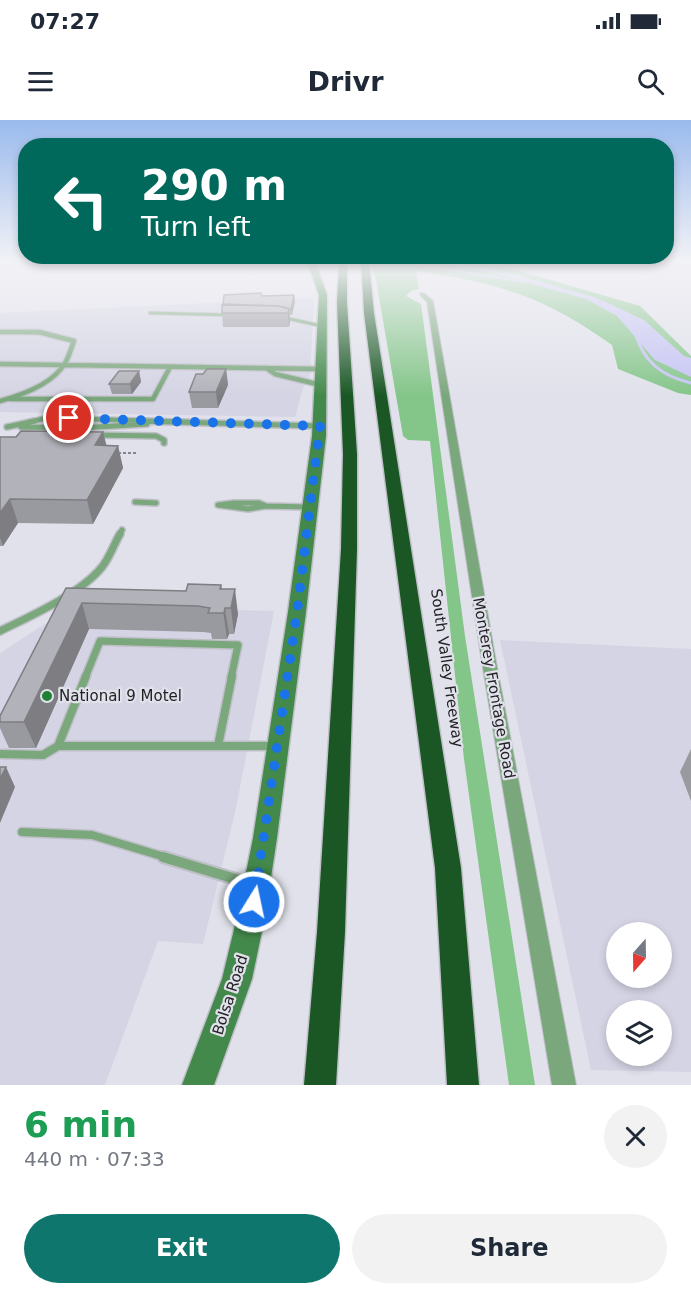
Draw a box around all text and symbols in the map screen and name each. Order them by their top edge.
text: 07:27 [30,9,100,34]
icon: menu [24,65,57,98]
icon: search [634,65,667,98]
text: Drivr [308,66,383,97]
text: 290 m [141,161,287,210]
icon: left [42,162,120,240]
text: Turn left [141,211,251,242]
pin [43,392,94,443]
icon: arrive [52,401,85,434]
street label: South Valley Freeway [427,588,467,749]
street label: Monterey Frontage Road [469,596,519,780]
place label: National 9 Motel [59,687,182,705]
marker: National 9 Motel [40,689,54,703]
position arrow [222,870,286,934]
north arrow [606,922,672,988]
map controls [606,922,672,1066]
street label: Bolsa Road [209,953,251,1037]
button: layers [606,1000,672,1066]
text: 6 min [24,1104,137,1145]
button: close [604,1105,667,1168]
text: 440 m · 07:33 [24,1147,165,1171]
button: Exit [24,1214,340,1283]
button: Share [352,1214,667,1283]

